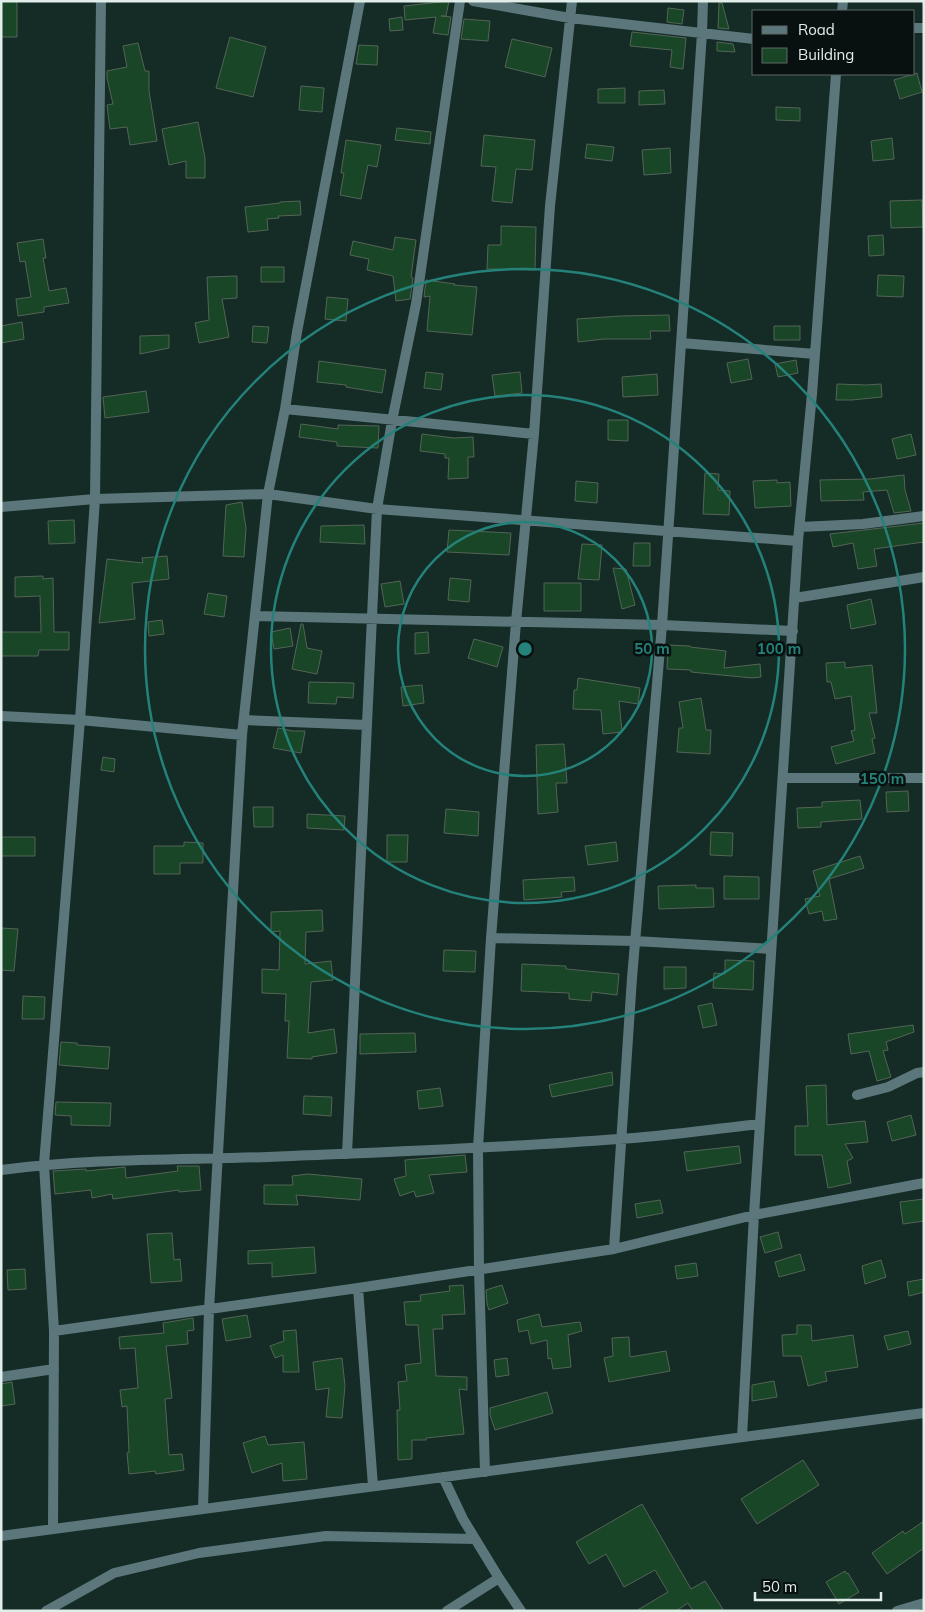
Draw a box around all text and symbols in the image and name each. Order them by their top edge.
legend [752,10,915,75]
text: Road [798,20,835,39]
text: Building [798,45,854,64]
text: 50 m [634,639,670,658]
text: 100 m [757,639,801,658]
centre of rings [516,640,534,658]
text: 150 m [860,769,904,788]
scale bar [755,1570,881,1602]
text: 50 m [762,1577,797,1596]

